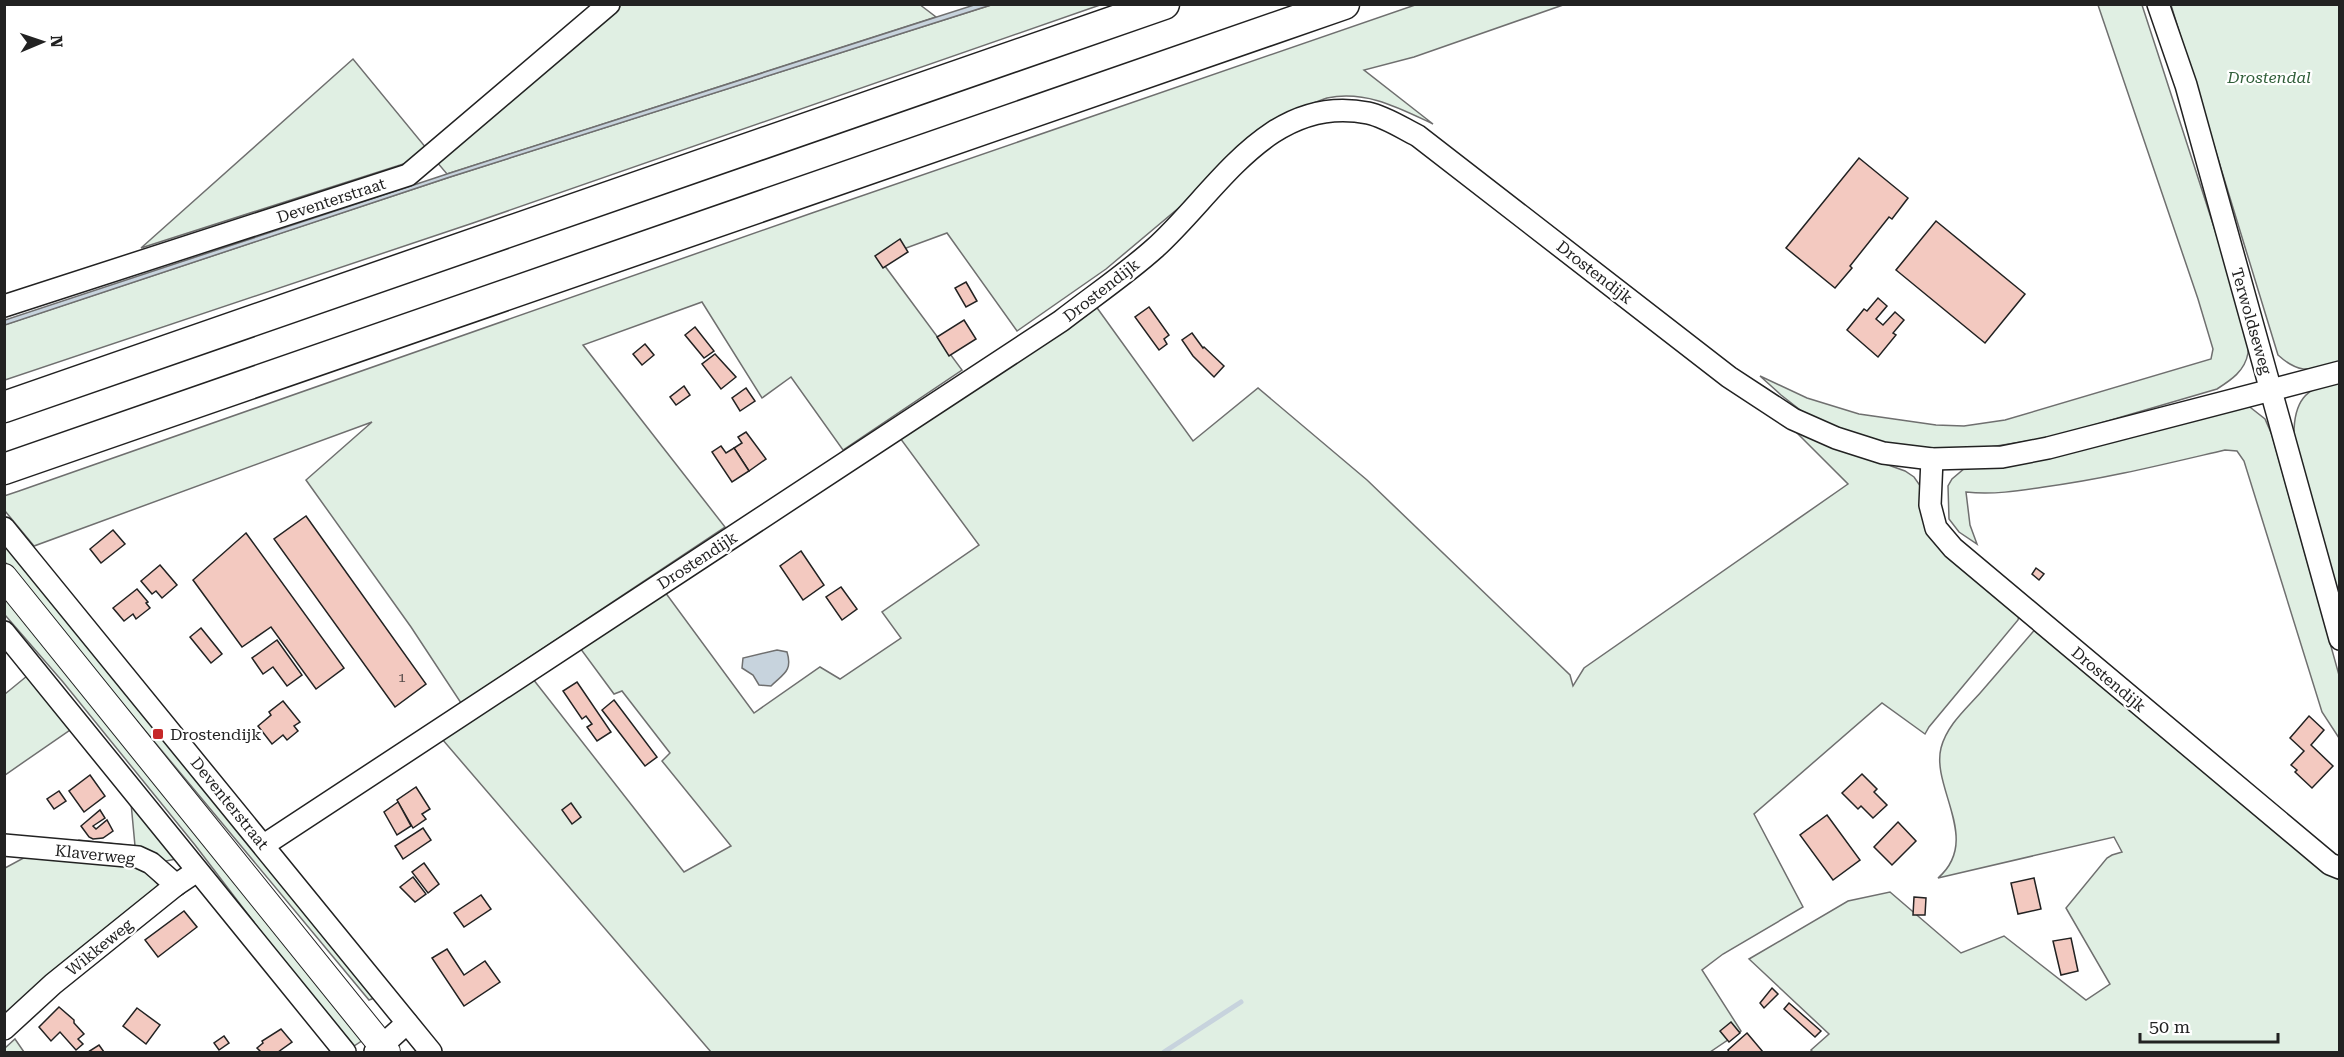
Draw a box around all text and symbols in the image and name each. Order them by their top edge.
north arrow [12,12,72,72]
text: N [47,35,66,48]
park label: Drostendal [2226,68,2311,87]
street label: Deventerstraat [274,174,388,227]
street label: Drostendijk [1553,237,1637,308]
street label: Drostendijk [1059,255,1143,326]
street label: Terwoldseweg [2227,266,2276,378]
street label: Drostendijk [654,528,741,593]
street label: Drostendijk [2068,643,2150,716]
house number: 1 [398,669,406,685]
place label: Drostendijk [170,725,261,744]
marker: Drostendijk [151,727,165,741]
street label: Deventerstraat [187,753,273,853]
street label: Klaverweg [54,841,137,868]
street label: Wikkeweg [62,914,137,980]
scale bar [2140,1006,2278,1044]
text: 50 m [2149,1016,2190,1037]

